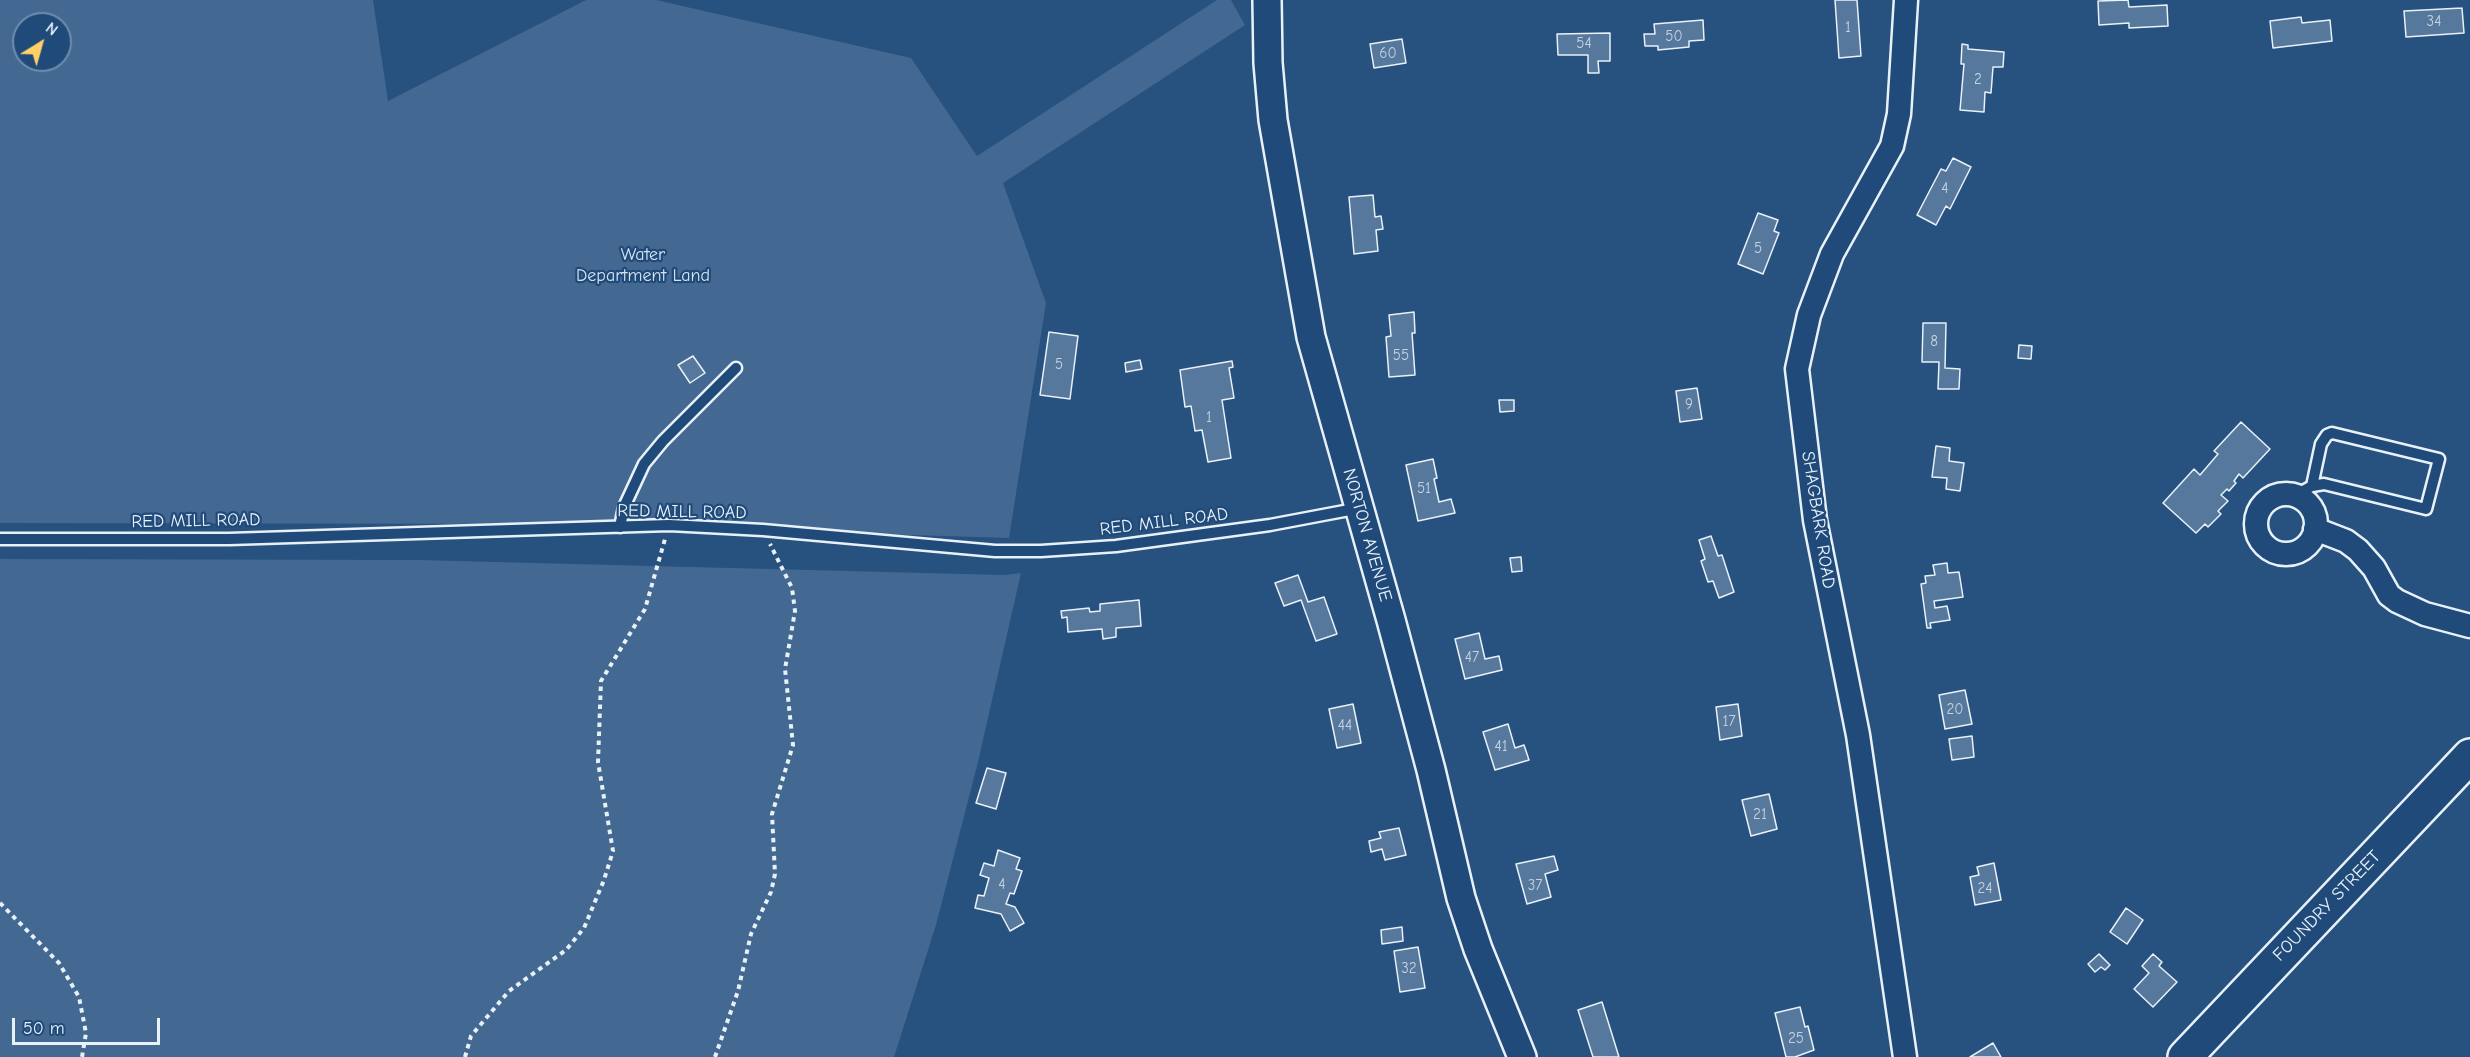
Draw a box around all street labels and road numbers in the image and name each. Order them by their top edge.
street label: SHAGBARK ROAD [1796,450,1840,590]
street label: NORTON AVENUE [1338,466,1396,604]
street label: RED MILL ROAD [617,500,747,524]
street label: RED MILL ROAD [1099,503,1229,541]
street label: RED MILL ROAD [131,509,261,533]
street label: FOUNDRY STREET [2269,846,2385,966]

